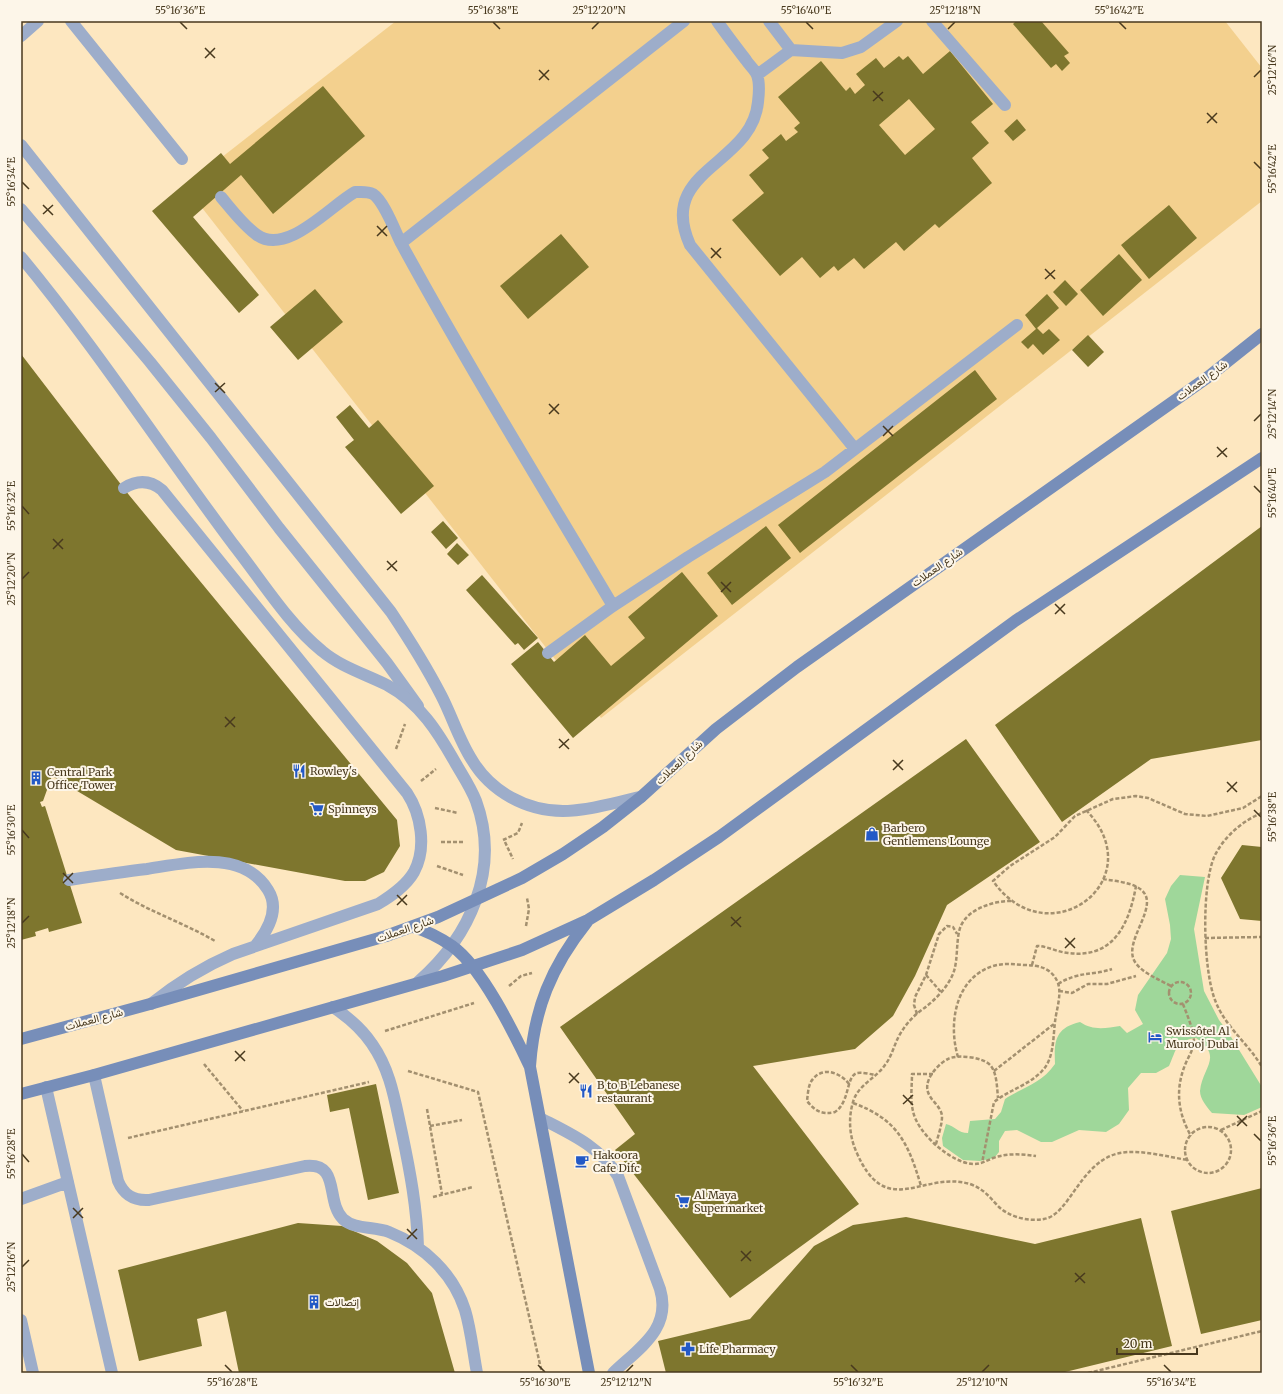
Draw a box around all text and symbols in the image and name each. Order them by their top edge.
text: 55°16'36"E [155,4,206,17]
text: 55°16'38"E [468,4,519,17]
text: 25°12'20"N [572,4,626,17]
text: 55°16'40"E [781,4,832,17]
text: 25°12'18"N [929,4,981,17]
text: 55°16'42"E [1094,4,1144,17]
text: 25°12'16"N [1266,44,1279,95]
text: 55°16'42"E [1266,144,1279,194]
text: 55°16'34"E [5,157,18,207]
street label: شارع العملات [1174,357,1231,404]
text: 25°12'14"N [1266,389,1279,439]
text: 55°16'40"E [1266,467,1279,518]
text: 55°16'32"E [5,480,18,531]
street label: شارع العملات [909,544,966,591]
text: 25°12'20"N [5,552,18,606]
street label: شارع العملات [653,736,706,788]
restaurant icon: Rowley's [291,763,307,779]
place label: Rowley's [310,764,357,778]
place label: Central Park Office Tower [47,765,115,792]
building icon: Central Park Office Tower [28,770,44,786]
text: 55°16'38"E [1266,791,1279,842]
supermarket icon: Spinneys [309,801,325,817]
place label: Spinneys [328,802,377,816]
text: 55°16'30"E [5,804,18,855]
place label: Barbero Gentlemens Lounge [883,821,989,848]
shop icon: Barbero Gentlemens Lounge [864,826,880,842]
text: 25°12'18"N [5,897,18,949]
street label: شارع العملات [375,913,436,946]
street label: شارع العملات [64,1004,125,1034]
place label: Swissôtel Al Murooj Dubai [1166,1024,1239,1051]
hotel icon: Swissôtel Al Murooj Dubai [1147,1029,1163,1045]
place label: B to B Lebanese restaurant [597,1078,680,1105]
restaurant icon: B to B Lebanese restaurant [578,1083,594,1099]
text: 55°16'36"E [1266,1115,1279,1166]
text: 55°16'28"E [5,1128,18,1179]
place label: Hakoora Cafe Difc [593,1148,640,1175]
cafe icon: Hakoora Cafe Difc [574,1153,590,1169]
place label: Al Maya Supermarket [693,1188,764,1215]
supermarket icon: Al Maya Supermarket [675,1193,691,1209]
text: 25°12'16"N [5,1241,18,1292]
building icon: إتصالات [306,1294,322,1310]
place label: إتصالات [325,1295,360,1309]
scale bar [1117,1330,1197,1356]
text: 20 m [1123,1336,1152,1351]
pharmacy icon: Life Pharmacy [680,1341,696,1357]
place label: Life Pharmacy [699,1342,776,1356]
text: 55°16'28"E [207,1376,258,1389]
text: 55°16'30"E [520,1376,571,1389]
text: 25°12'12"N [600,1376,652,1389]
text: 55°16'32"E [833,1376,884,1389]
text: 25°12'10"N [956,1376,1008,1389]
text: 55°16'34"E [1146,1376,1196,1389]

